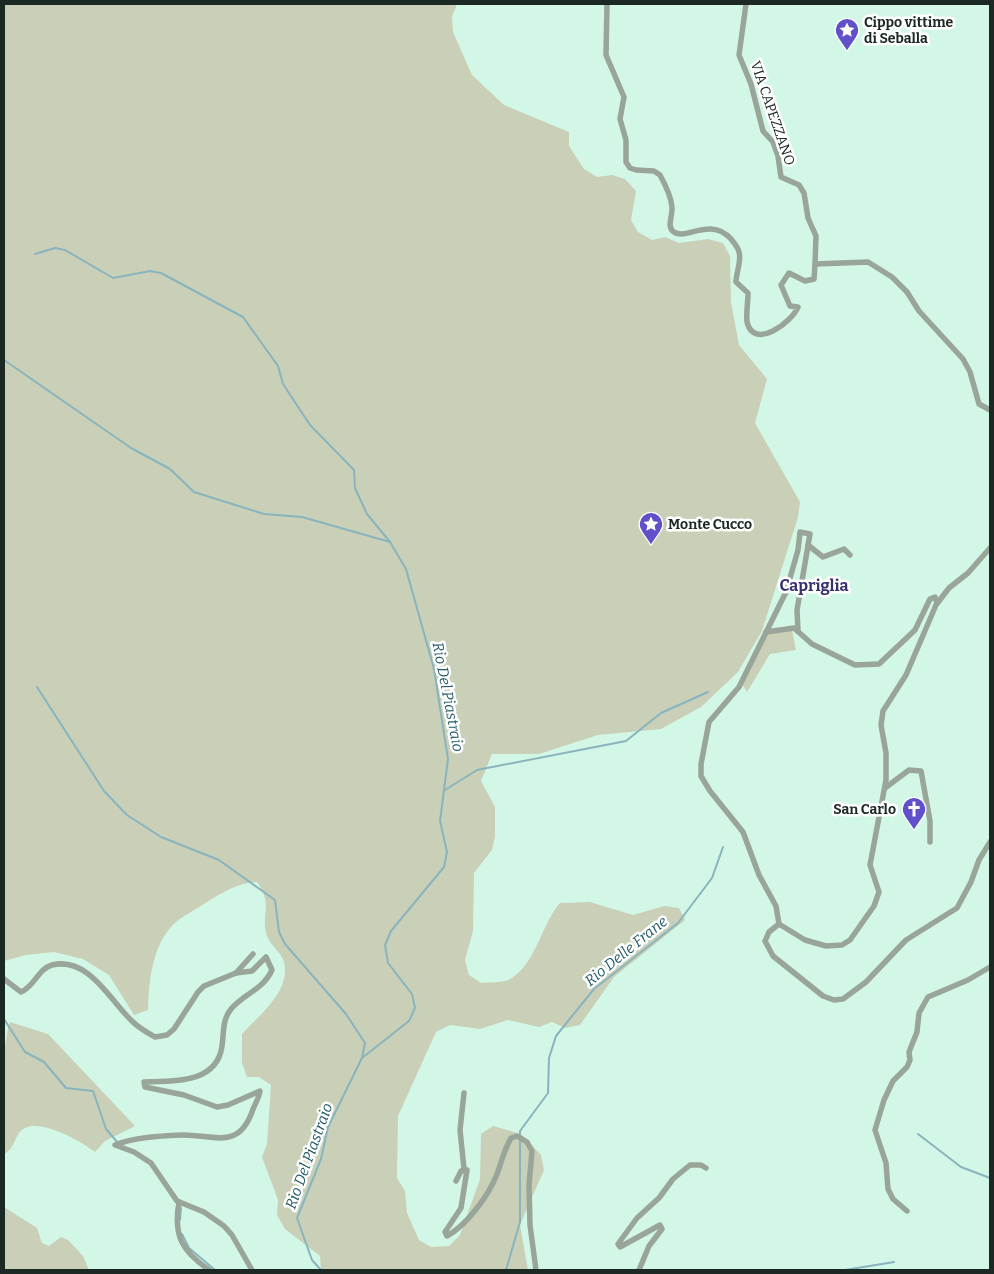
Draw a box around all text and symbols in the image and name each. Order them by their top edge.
place label: Cippo vittime di Seballa [864,14,954,47]
place icon: Cippo vittime di Seballa [834,17,860,51]
street label: VIA CAPEZZANO [747,59,798,168]
place icon: Monte Cucco [638,511,664,545]
place label: Monte Cucco [668,516,752,533]
district label: Capriglia [779,576,849,595]
water label: Rio Del Piastraio [429,641,467,753]
church icon: San Carlo [901,796,927,830]
place label: San Carlo [833,801,896,818]
water label: Rio Delle Frane [581,912,671,990]
water label: Rio Del Piastraio [282,1101,336,1211]

